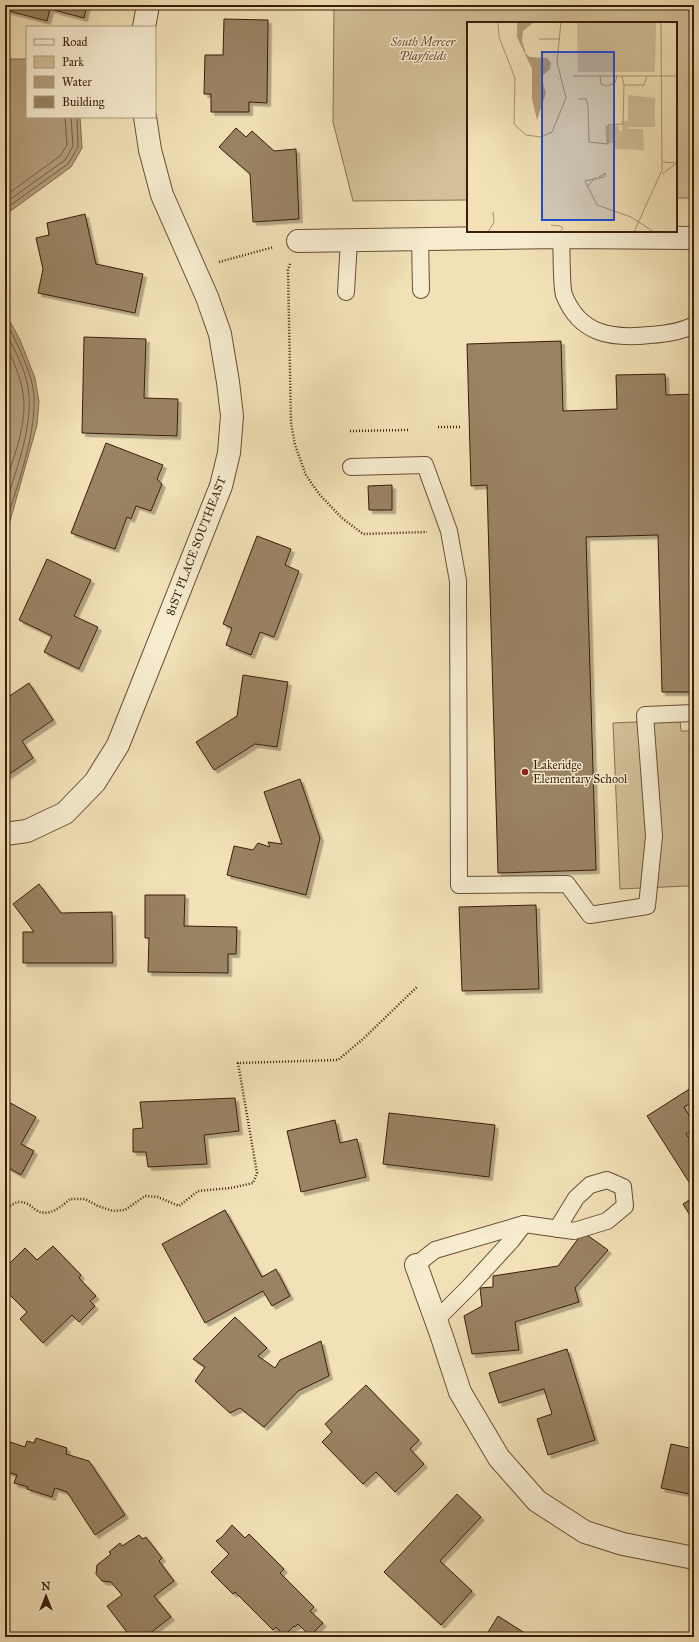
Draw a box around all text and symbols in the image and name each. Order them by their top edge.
inset map [467,22,677,232]
legend [26,26,156,118]
text: Road [62,35,88,49]
park label: South Mercer Playfields [390,35,456,63]
text: Park [62,55,84,69]
text: Water [62,75,92,89]
text: Building [62,95,105,110]
street label: 81ST PLACE SOUTHEAST [163,474,229,618]
place label: Lakeridge Elementary School [533,758,628,786]
marker: Lakeridge Elementary School [520,767,530,777]
north arrow [26,1576,66,1616]
text: N [41,1580,51,1593]

